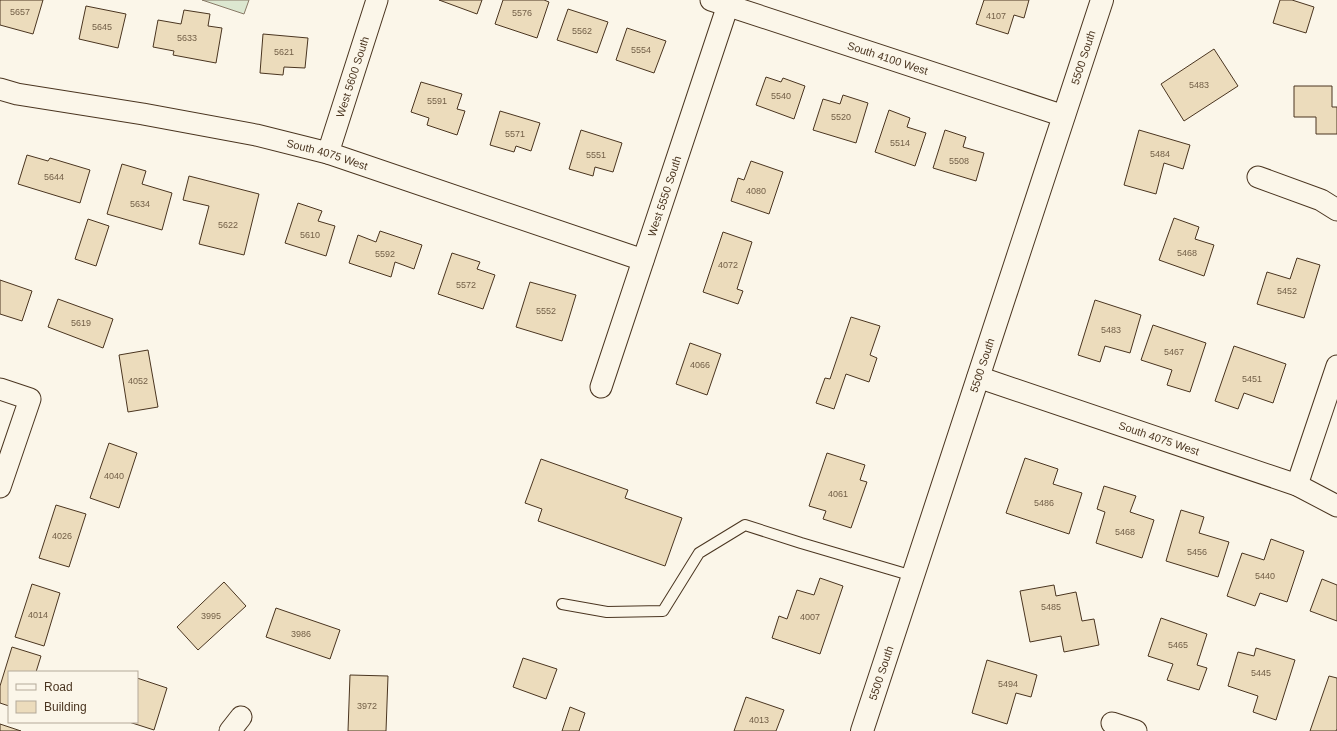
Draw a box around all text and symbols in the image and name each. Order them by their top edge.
house number: 5657 [10,7,30,17]
house number: 5576 [512,8,532,18]
house number: 4107 [986,11,1006,21]
house number: 5645 [92,22,112,32]
house number: 5562 [572,26,592,36]
street label: 5500 South [1069,29,1098,86]
house number: 5633 [177,33,197,43]
street label: West 5600 South [334,35,371,119]
street label: South 4100 West [846,39,930,77]
house number: 5554 [631,45,651,55]
house number: 5621 [274,47,294,57]
house number: 5483 [1189,80,1209,90]
house number: 5540 [771,91,791,101]
house number: 5591 [427,96,447,106]
house number: 5520 [831,112,851,122]
house number: 5571 [505,129,525,139]
street label: South 4075 West [285,137,369,172]
house number: 5514 [890,138,910,148]
house number: 5484 [1150,149,1170,159]
house number: 5551 [586,150,606,160]
street label: West 5550 South [645,154,683,238]
house number: 5508 [949,156,969,166]
house number: 5644 [44,172,64,182]
house number: 4080 [746,186,766,196]
house number: 5634 [130,199,150,209]
house number: 5622 [218,220,238,230]
house number: 5610 [300,230,320,240]
house number: 5468 [1177,248,1197,258]
house number: 5592 [375,249,395,259]
house number: 4072 [718,260,738,270]
house number: 5572 [456,280,476,290]
house number: 5452 [1277,286,1297,296]
house number: 5552 [536,306,556,316]
house number: 5619 [71,318,91,328]
house number: 5483 [1101,325,1121,335]
street label: 5500 South [968,337,997,394]
house number: 5467 [1164,347,1184,357]
house number: 4066 [690,360,710,370]
house number: 5451 [1242,374,1262,384]
house number: 4052 [128,376,148,386]
street label: South 4075 West [1117,419,1201,457]
house number: 4040 [104,471,124,481]
house number: 4061 [828,489,848,499]
house number: 5486 [1034,498,1054,508]
house number: 5468 [1115,527,1135,537]
house number: 4026 [52,531,72,541]
house number: 5456 [1187,547,1207,557]
house number: 5440 [1255,571,1275,581]
house number: 5485 [1041,602,1061,612]
house number: 4014 [28,610,48,620]
house number: 3995 [201,611,221,621]
house number: 4007 [800,612,820,622]
house number: 3986 [291,629,311,639]
house number: 5465 [1168,640,1188,650]
street label: 5500 South [867,644,896,702]
house number: 5445 [1251,668,1271,678]
legend [8,671,138,723]
house number: 5494 [998,679,1018,689]
text: Road [44,680,73,694]
text: Building [44,700,87,714]
house number: 3972 [357,701,377,711]
house number: 4013 [749,715,769,725]

